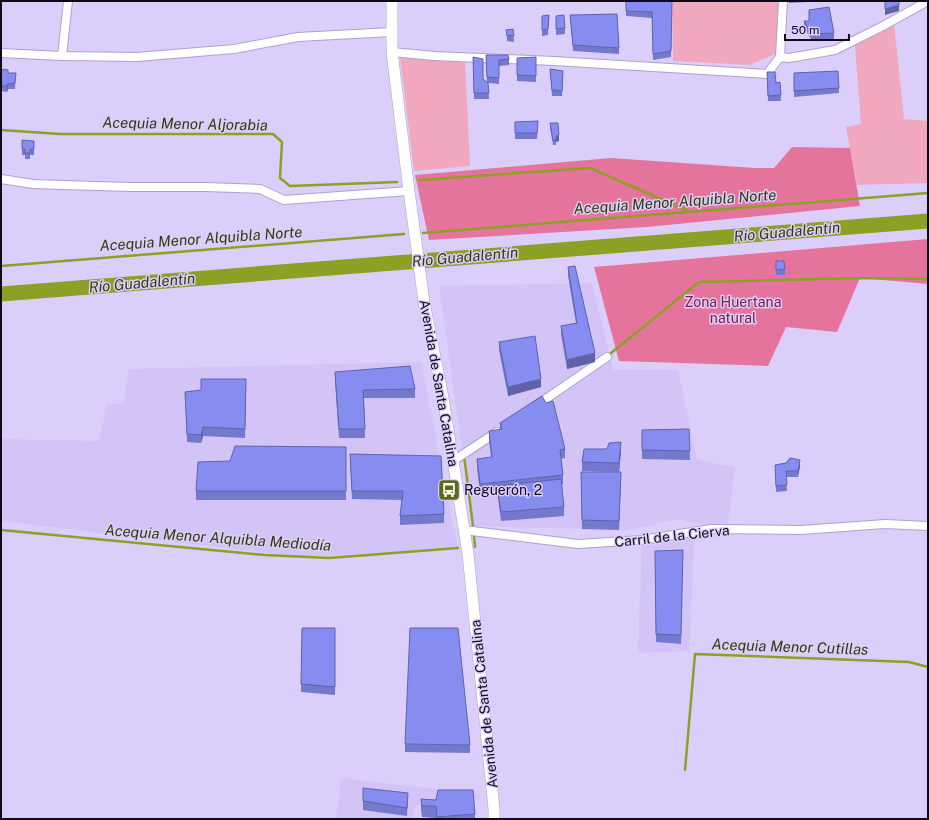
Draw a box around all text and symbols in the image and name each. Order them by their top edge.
scale bar [785,16,849,42]
text: 50 m [791,23,819,37]
water label: Acequia Menor Aljorabia [102,114,268,133]
water label: Acequia Menor Alquibla Norte [573,186,777,217]
water label: Río Guadalentín [733,218,841,245]
water label: Acequia Menor Alquibla Norte [99,223,303,254]
water label: Río Guadalentín [411,243,519,270]
water label: Río Guadalentín [88,269,196,296]
park label: Zona Huertana natural [685,294,781,326]
street label: Avenida de Santa Catalina [416,298,462,468]
bus stop icon: Reguerón, 2 [436,477,462,503]
place label: Reguerón, 2 [464,482,542,498]
water label: Acequia Menor Alquibla Mediodía [104,521,332,554]
street label: Carril de la Cierva [614,522,730,550]
street label: Avenida de Santa Catalina [467,619,501,789]
water label: Acequia Menor Cutillas [711,635,869,658]

